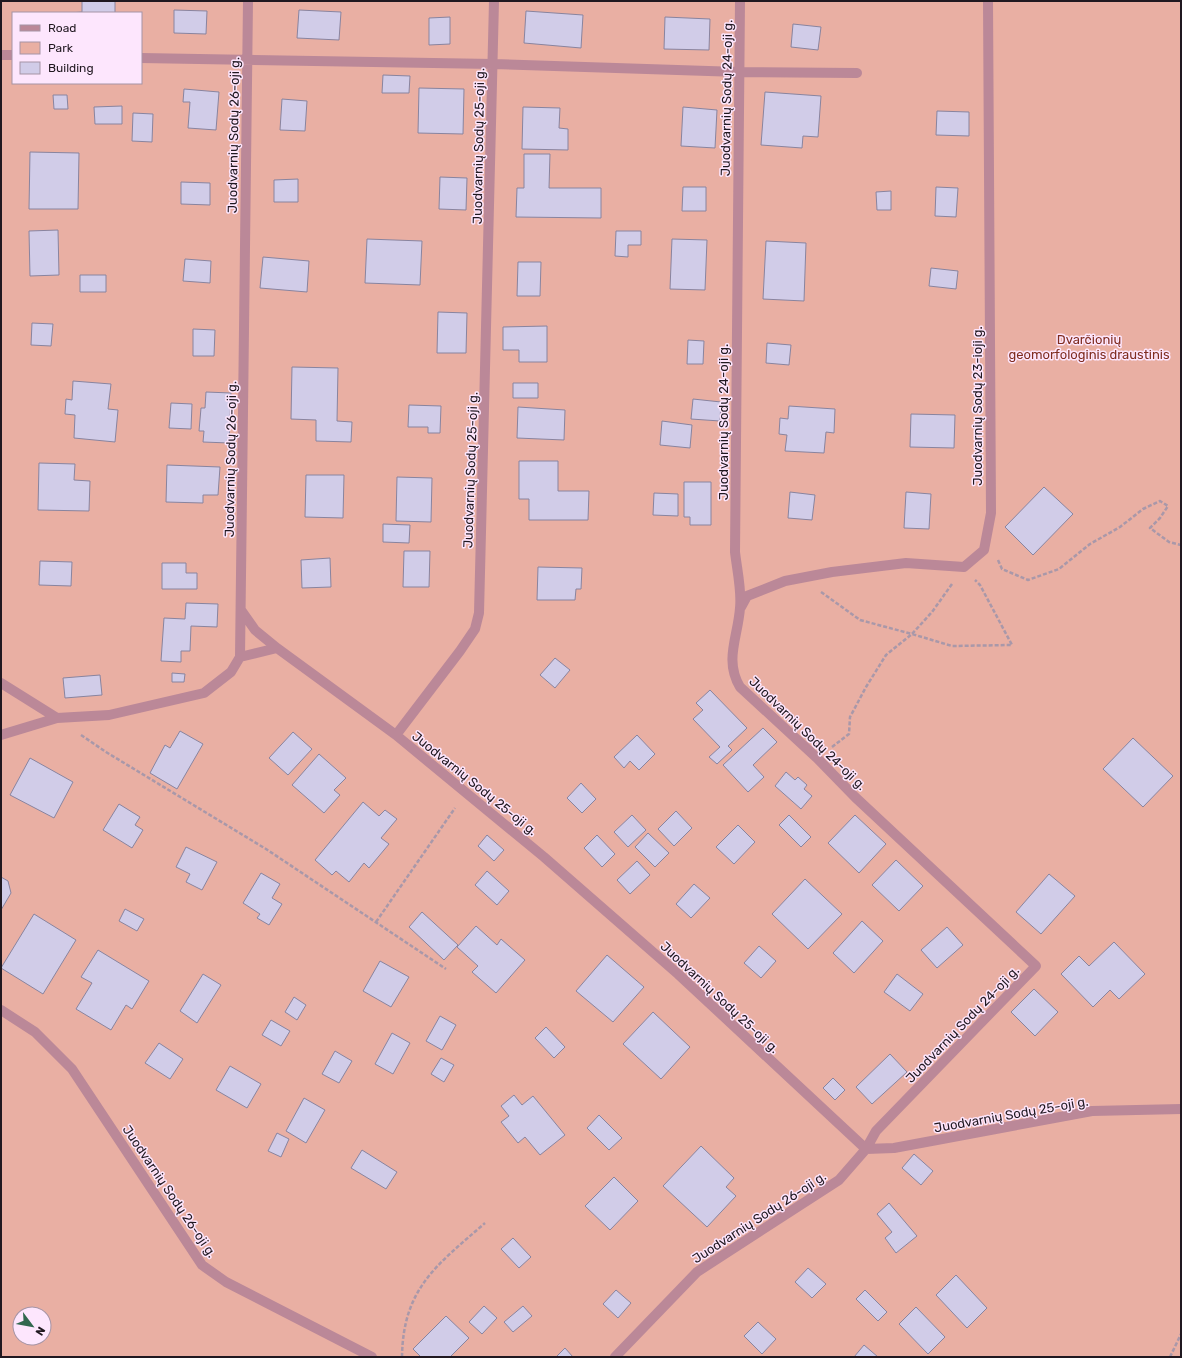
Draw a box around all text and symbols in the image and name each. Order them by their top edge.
legend [12,12,142,84]
street label: Juodvarnių Sodų 24-oji g. [718,20,736,176]
text: Road [48,21,76,35]
text: Park [48,41,74,55]
street label: Juodvarnių Sodų 26-oji g. [225,57,243,213]
text: Building [48,61,94,75]
street label: Juodvarnių Sodų 25-oji g. [470,68,488,224]
street label: Juodvarnių Sodų 23-ioji g. [970,326,986,486]
park label: Dvarčionių geomorfologinis draustinis [1008,332,1170,363]
street label: Juodvarnių Sodų 24-oji g. [716,344,732,500]
street label: Juodvarnių Sodų 26-oji g. [222,381,240,537]
street label: Juodvarnių Sodų 25-oji g. [460,392,482,548]
street label: Juodvarnių Sodų 24-oji g. [745,674,869,794]
street label: Juodvarnių Sodų 25-oji g. [409,728,540,839]
street label: Juodvarnių Sodų 25-oji g. [657,939,782,1057]
street label: Juodvarnių Sodų 24-oji g. [903,963,1023,1087]
street label: Juodvarnių Sodų 25-oji g. [933,1094,1090,1136]
street label: Juodvarnių Sodų 26-oji g. [119,1122,220,1261]
street label: Juodvarnių Sodų 26-oji g. [690,1169,830,1267]
north arrow [12,1306,52,1346]
text: N [32,1324,48,1338]

